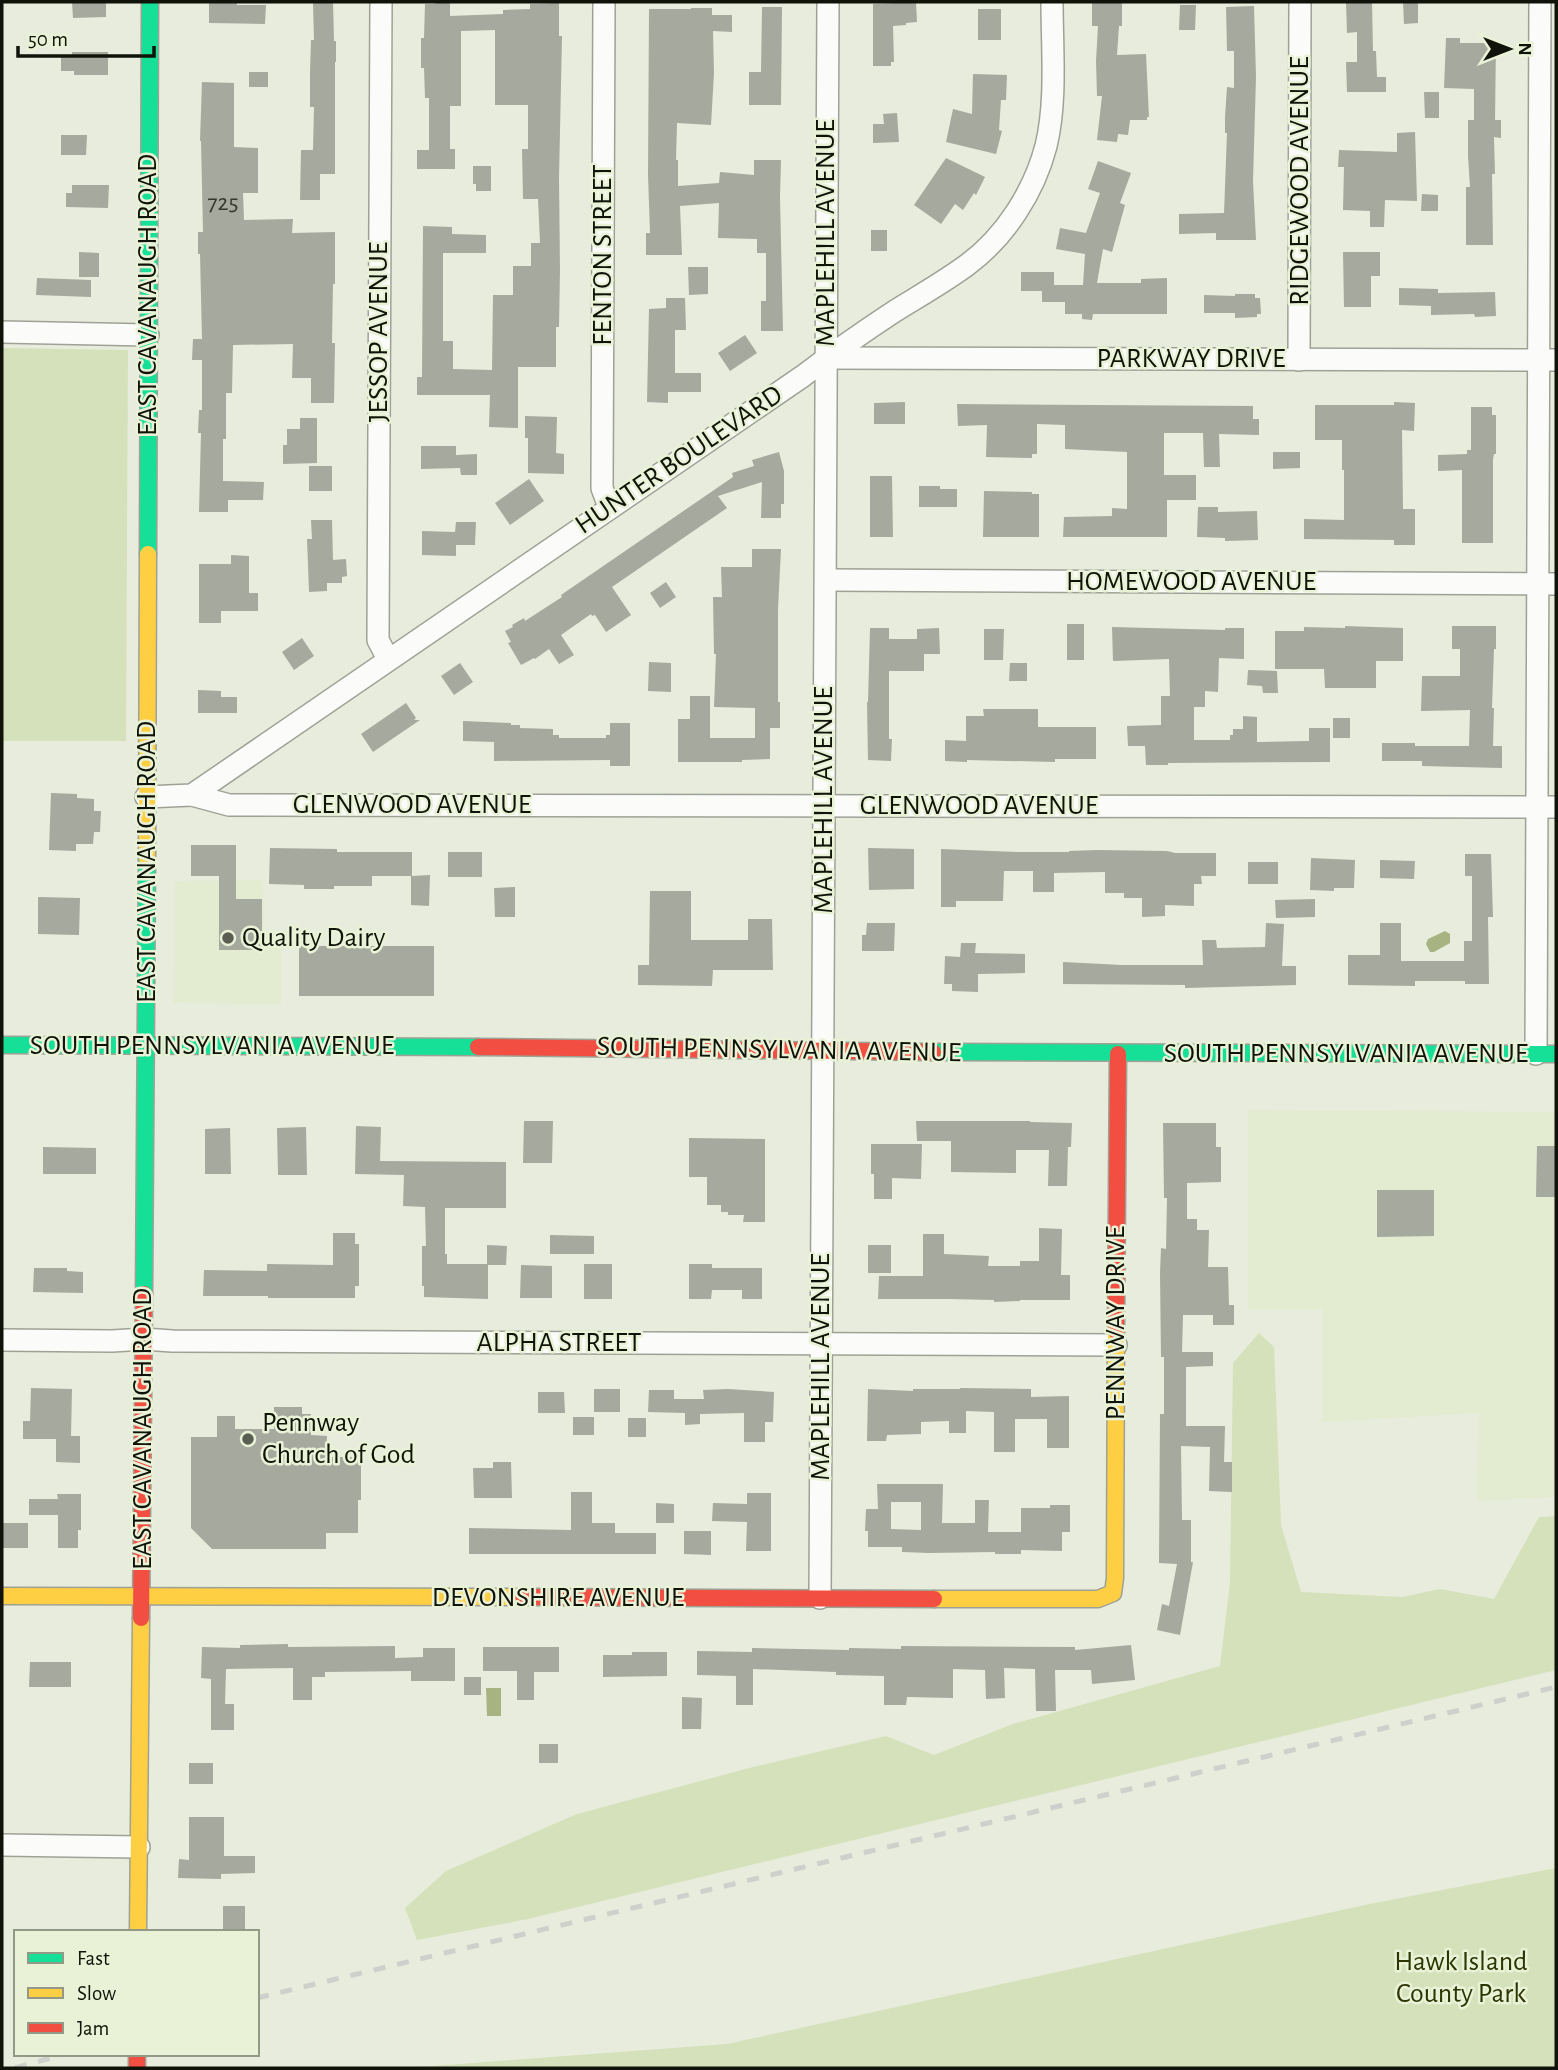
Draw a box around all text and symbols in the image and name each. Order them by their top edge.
scale bar [18,14,154,58]
north arrow [1474,14,1544,84]
text: 50 m [28,29,68,50]
text: N [1515,42,1534,56]
street label: RIDGEWOOD AVENUE [1286,56,1314,306]
street label: MAPLEHILL AVENUE [812,119,840,347]
street label: EAST CAVANAUGH ROAD [134,154,162,436]
street label: FENTON STREET [589,164,617,346]
house number: 725 [208,191,238,215]
street label: JESSOP AVENUE [365,242,393,422]
street label: PARKWAY DRIVE [1097,345,1285,373]
street label: HUNTER BOULEVARD [570,380,788,540]
street label: HOMEWOOD AVENUE [1066,568,1316,596]
street label: MAPLEHILL AVENUE [810,686,838,914]
street label: EAST CAVANAUGH ROAD [133,721,161,1003]
street label: GLENWOOD AVENUE [293,791,531,819]
street label: GLENWOOD AVENUE [860,792,1098,820]
place label: Quality Dairy [242,924,385,952]
marker: Quality Dairy [220,930,236,946]
street label: SOUTH PENNSYLVANIA AVENUE [30,1032,394,1060]
street label: SOUTH PENNSYLVANIA AVENUE [597,1033,961,1067]
street label: SOUTH PENNSYLVANIA AVENUE [1164,1040,1528,1068]
street label: PENNWAY DRIVE [1102,1226,1130,1420]
street label: MAPLEHILL AVENUE [807,1253,835,1481]
street label: EAST CAVANAUGH ROAD [129,1288,157,1570]
street label: ALPHA STREET [476,1329,642,1357]
place label: Pennway Church of God [262,1409,415,1469]
marker: Pennway Church of God [240,1431,256,1447]
street label: DEVONSHIRE AVENUE [432,1584,684,1612]
legend [14,1930,259,2056]
text: Fast [77,1948,110,1969]
park label: Hawk Island County Park [1394,1948,1528,2008]
text: Slow [77,1983,116,2004]
text: Jam [77,2018,109,2039]

